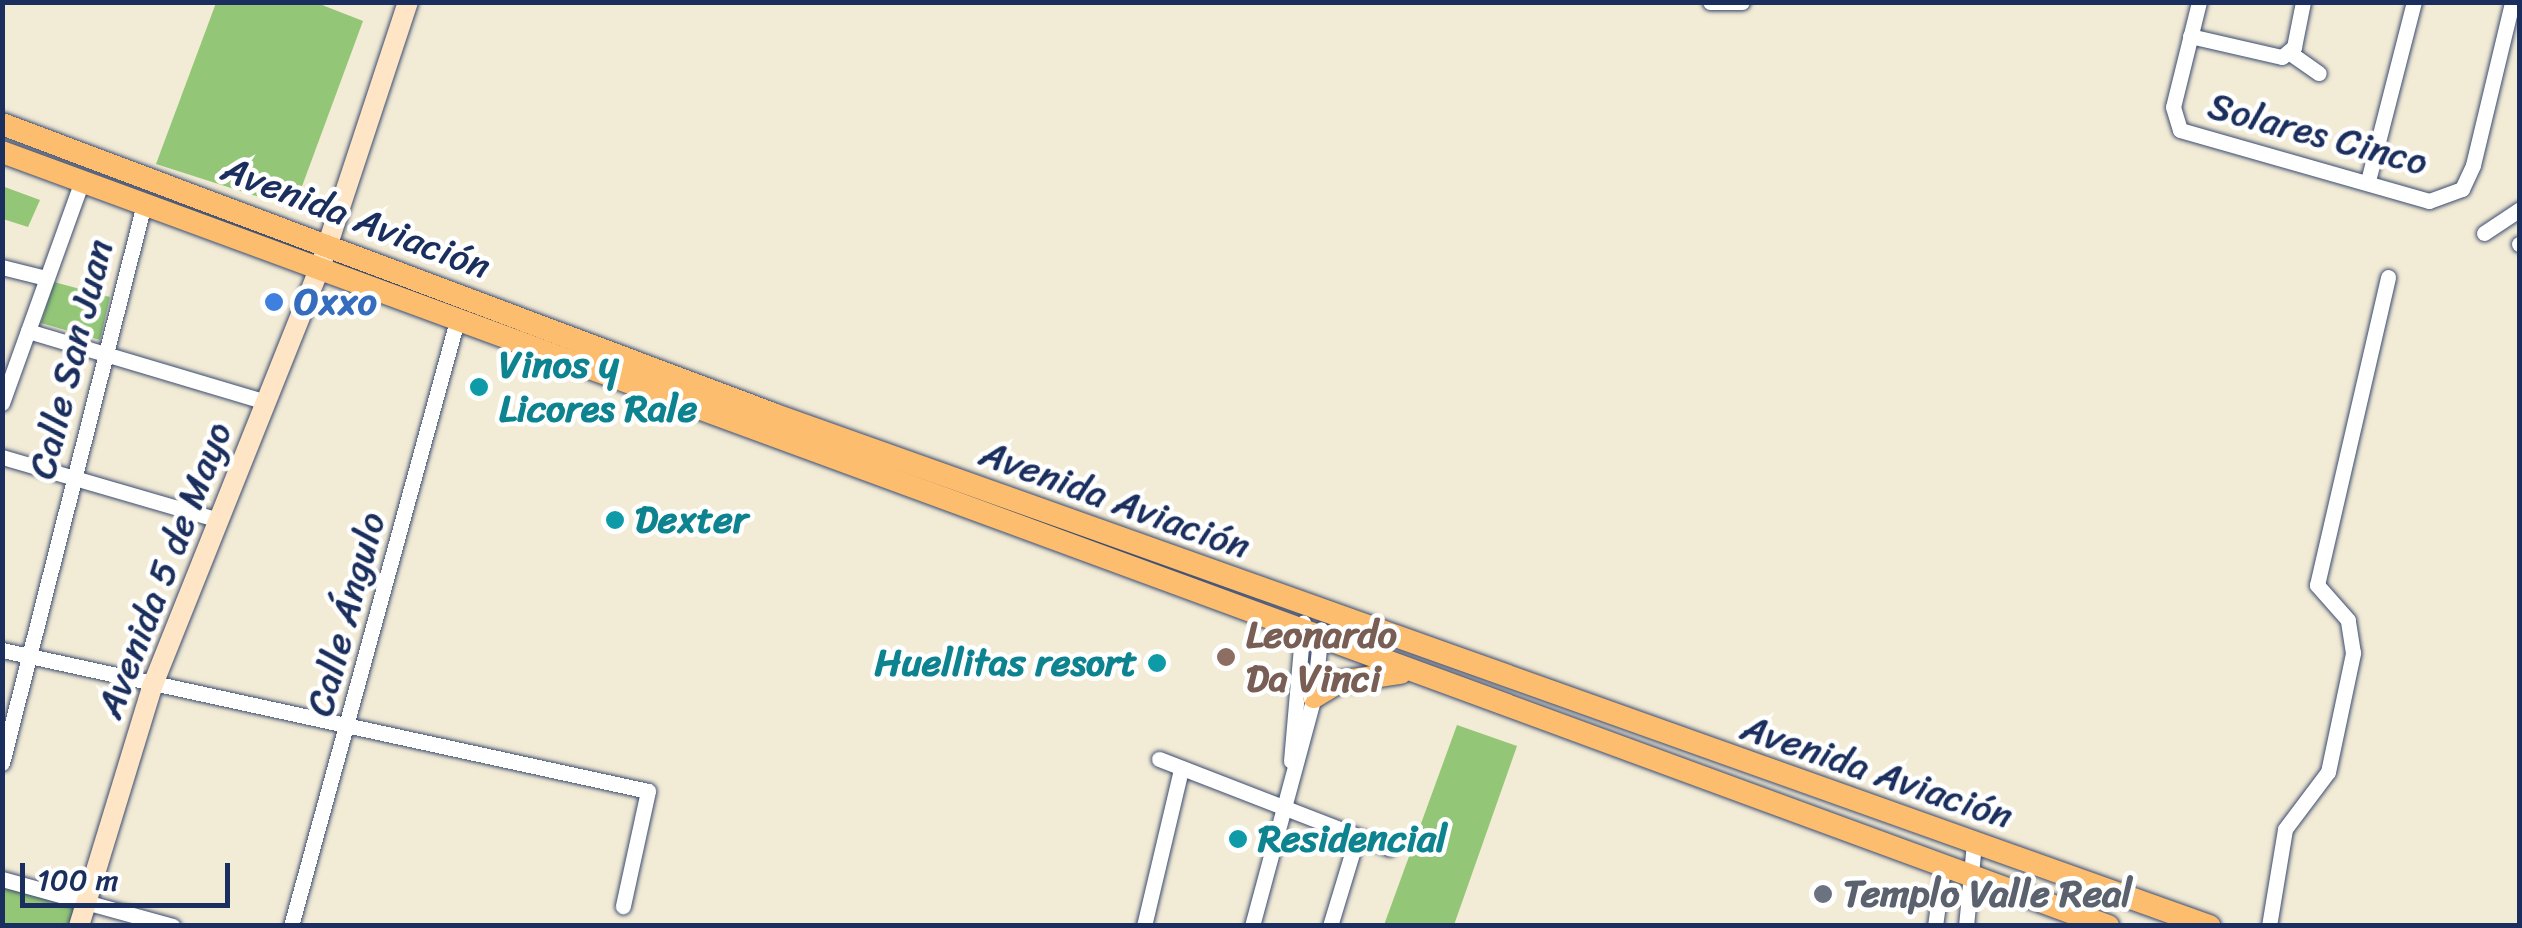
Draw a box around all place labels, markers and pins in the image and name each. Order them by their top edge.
place label: Oxxo [294,279,377,325]
marker: Oxxo [263,291,285,313]
place label: Vinos y Licores Rale [499,342,697,432]
marker: Vinos y Licores Rale [468,376,490,398]
place label: Dexter [635,497,748,543]
marker: Dexter [604,509,626,531]
place label: Leonardo Da Vinci [1246,612,1397,702]
place label: Huellitas resort [872,640,1137,686]
marker: Leonardo Da Vinci [1215,646,1237,668]
marker: Huellitas resort [1146,652,1168,674]
place label: Residencial [1258,816,1447,862]
marker: Residencial [1227,828,1249,850]
place label: Templo Valle Real [1843,871,2132,917]
marker: Templo Valle Real [1812,883,1834,905]

